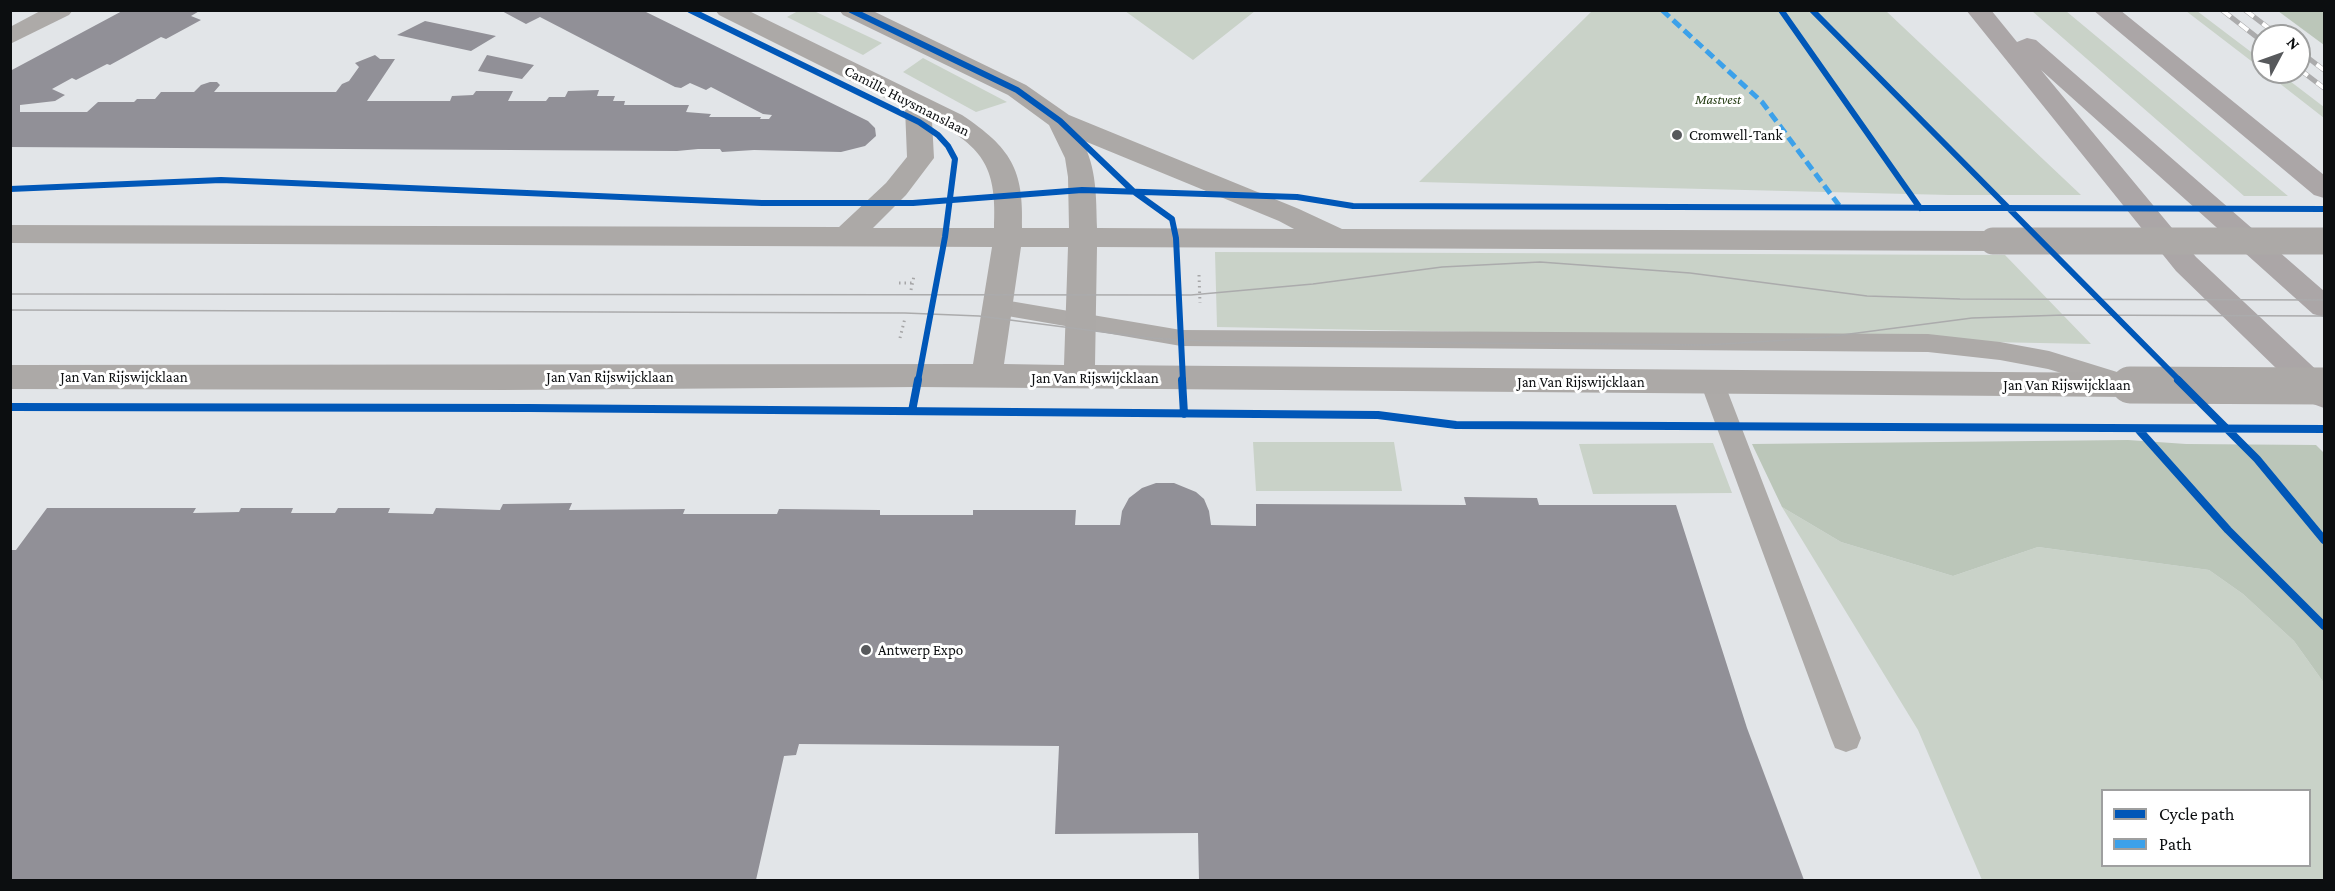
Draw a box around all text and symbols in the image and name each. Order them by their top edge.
north arrow [2251,24,2311,84]
text: N [2283,33,2303,53]
street label: Camille Huysmanslaan [841,62,973,140]
park label: Mastvest [1695,92,1741,108]
place label: Cromwell-Tank [1689,126,1783,144]
marker: Cromwell-Tank [1670,128,1684,142]
street label: Jan Van Rijswijcklaan [60,368,188,386]
street label: Jan Van Rijswijcklaan [546,368,674,386]
street label: Jan Van Rijswijcklaan [1031,369,1159,387]
street label: Jan Van Rijswijcklaan [1517,373,1645,391]
street label: Jan Van Rijswijcklaan [2003,376,2131,394]
place label: Antwerp Expo [878,641,963,659]
marker: Antwerp Expo [859,643,873,657]
legend [2101,789,2311,867]
text: Cycle path [2159,804,2234,824]
text: Path [2159,834,2192,854]

